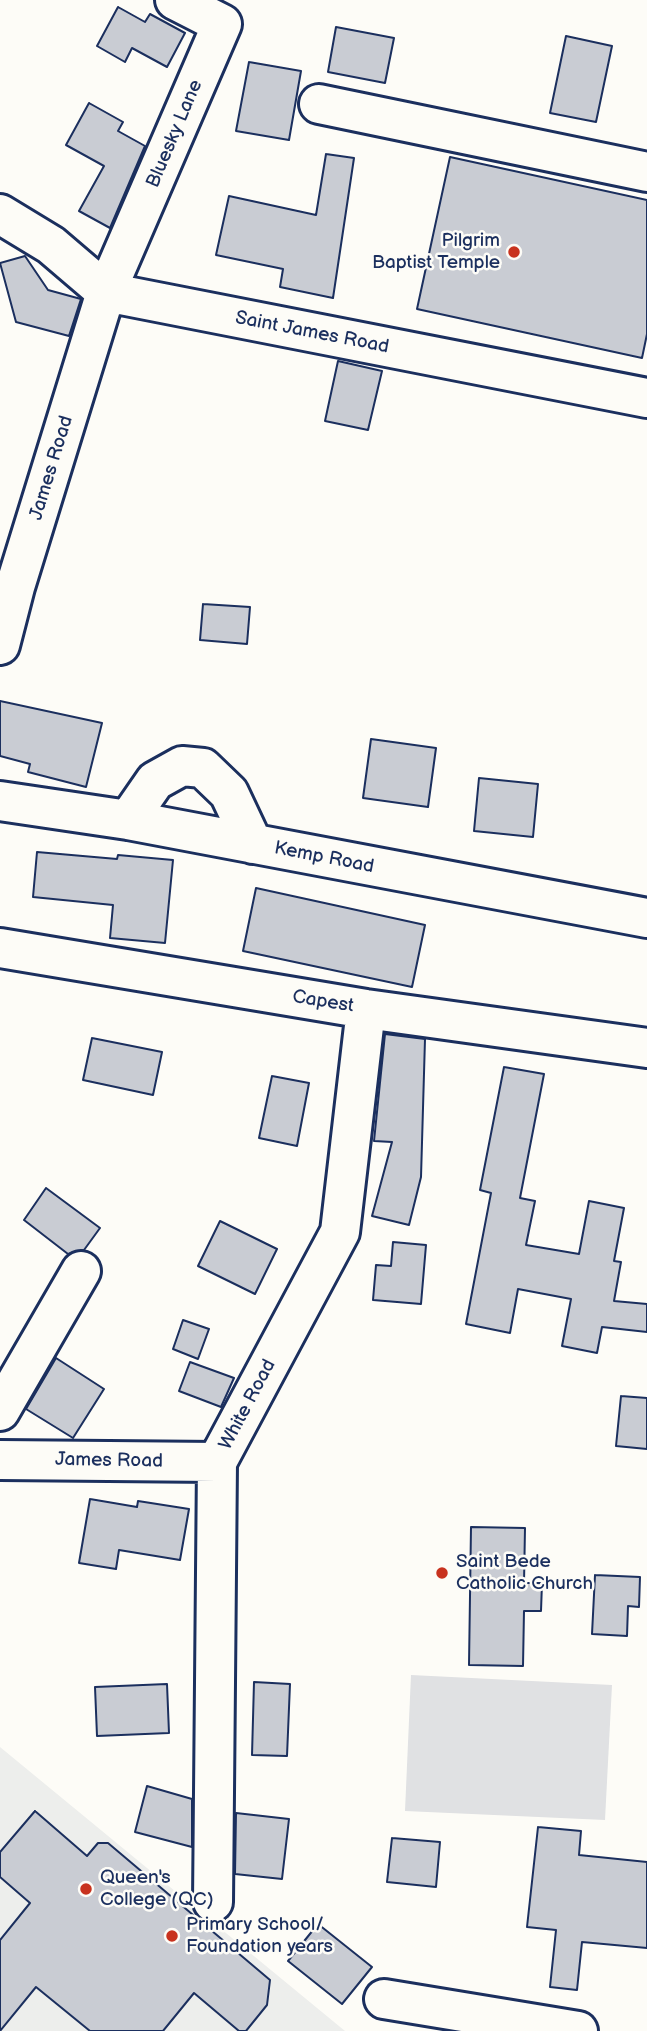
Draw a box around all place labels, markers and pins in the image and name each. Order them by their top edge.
place label: Pilgrim Baptist Temple [372,230,500,274]
marker: Pilgrim Baptist Temple [506,244,522,260]
place label: Saint Bede Catholic Church [456,1551,593,1595]
marker: Saint Bede Catholic Church [434,1565,450,1581]
place label: Queen's College (QC) [100,1867,213,1911]
marker: Queen's College (QC) [78,1881,94,1897]
place label: Primary School/ Foundation years [186,1914,333,1958]
marker: Primary School/ Foundation years [164,1928,180,1944]

